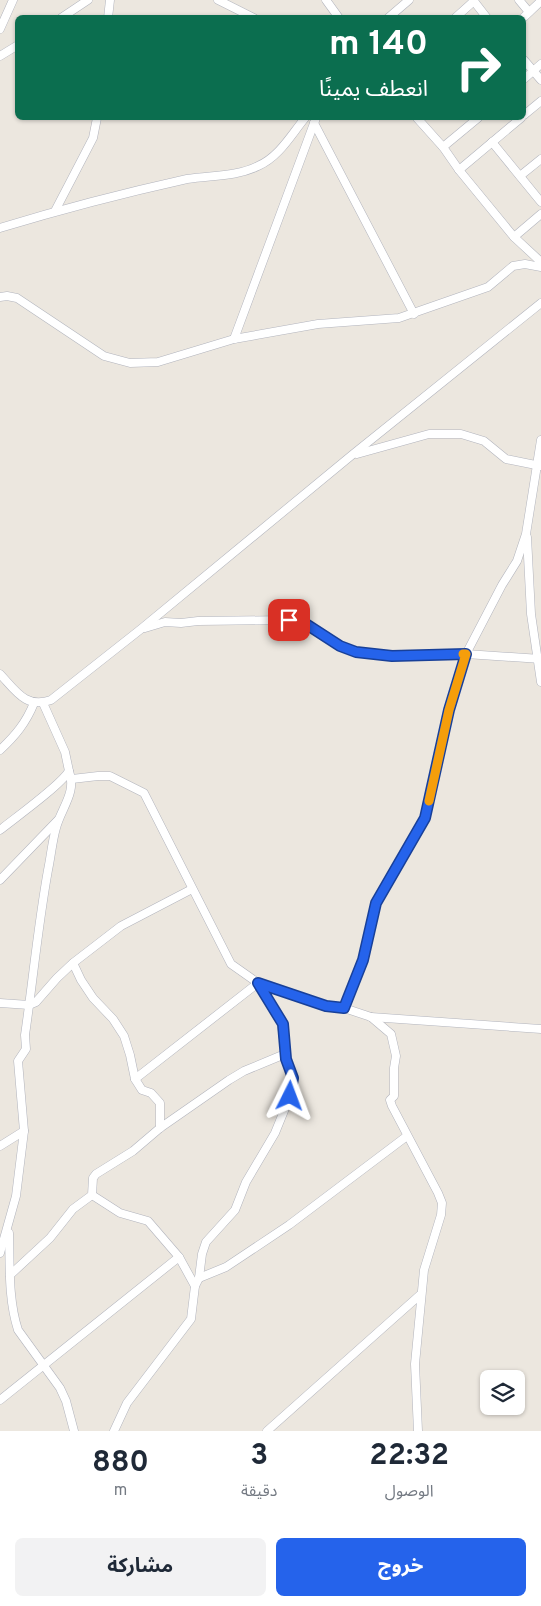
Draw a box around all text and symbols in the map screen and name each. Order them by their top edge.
text: 140 m [329,23,428,67]
icon: right [446,35,511,100]
text: انعطف يمينًا [319,77,428,104]
pin [268,599,310,641]
icon: arrive [275,606,303,634]
position arrow [263,1069,315,1121]
map controls [480,1370,525,1415]
button: layers [480,1370,525,1415]
text: 3 [250,1438,268,1475]
text: 22:32 [369,1438,449,1475]
text: 880 [92,1445,149,1482]
text: m [114,1481,127,1501]
text: دقيقة [241,1482,277,1502]
text: الوصول [385,1482,434,1502]
button: مشاركة [15,1538,266,1596]
button: خروج [276,1538,526,1596]

